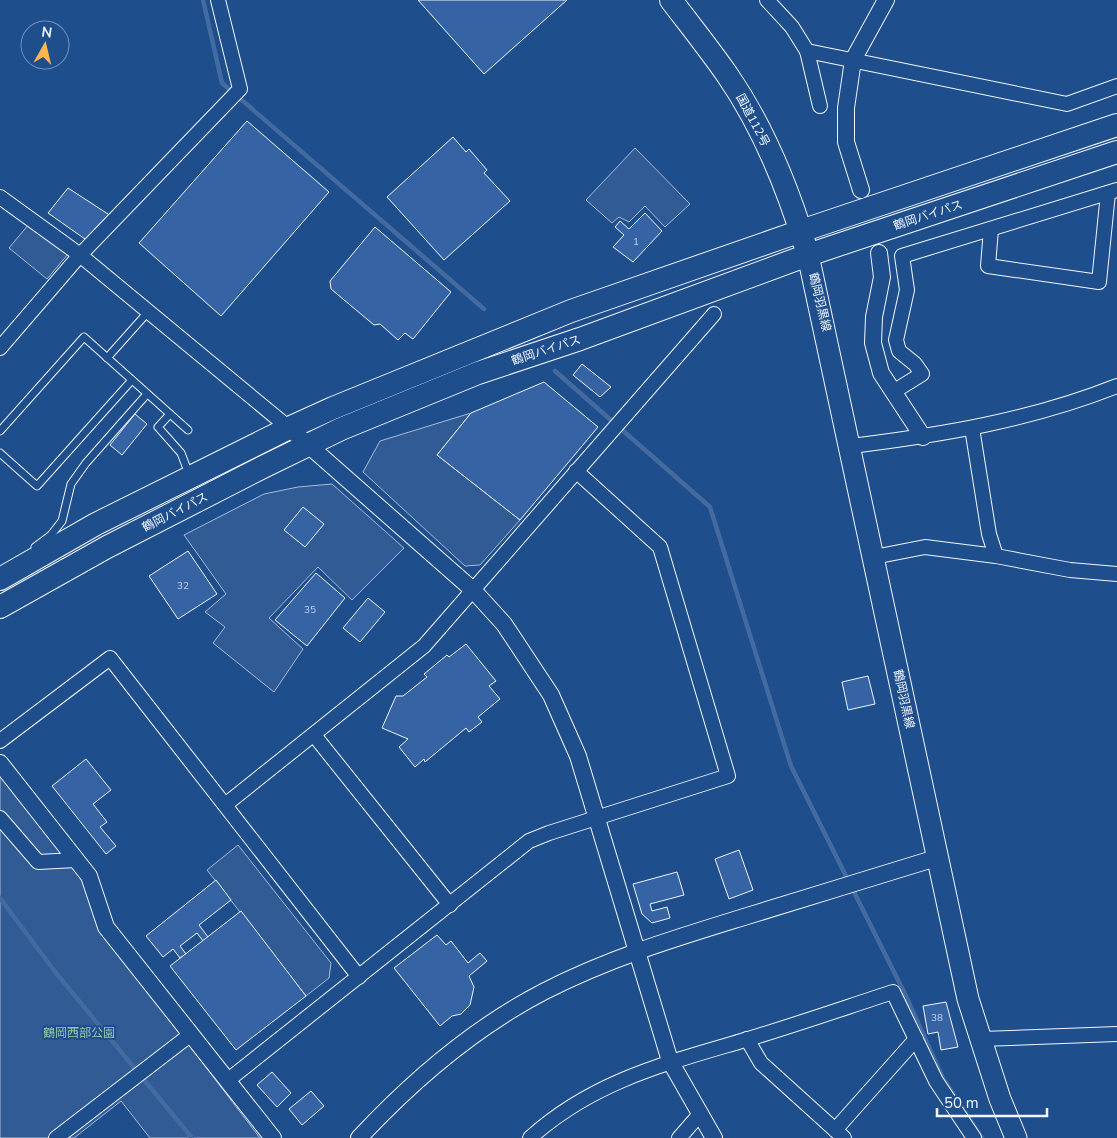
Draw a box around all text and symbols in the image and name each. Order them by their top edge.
north arrow [20,20,70,70]
text: N [40,22,53,43]
street label: 国道112号 [732,91,774,149]
street label: 鶴岡バイパス [891,196,965,234]
house number: 1 [633,235,639,249]
street label: 鶴岡羽黒線 [805,271,835,333]
street label: 鶴岡バイパス [509,331,583,369]
street label: 鶴岡バイパス [139,489,211,535]
house number: 32 [177,579,189,593]
house number: 35 [304,603,316,617]
street label: 鶴岡羽黒線 [890,668,918,730]
house number: 38 [931,1011,943,1025]
park label: 鶴岡西部公園 [43,1025,115,1041]
scale bar [937,1086,1047,1118]
text: 50 m [944,1093,979,1113]

